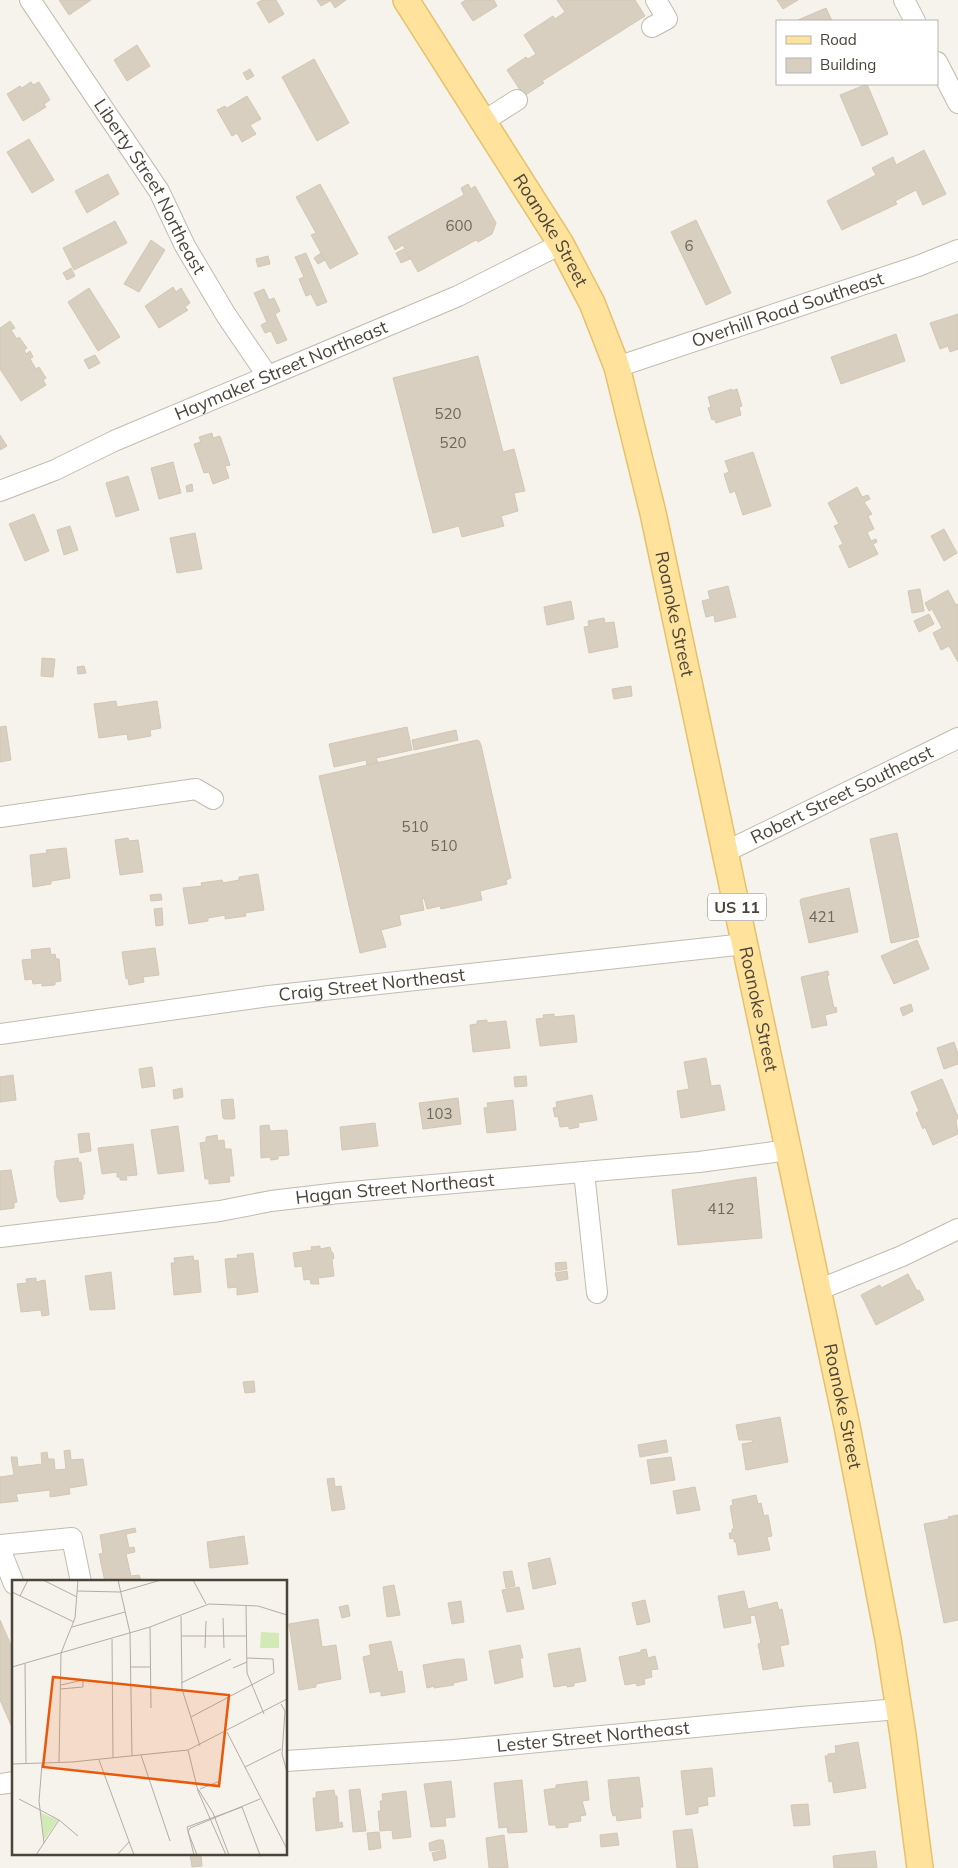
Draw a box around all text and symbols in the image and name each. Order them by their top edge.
legend [776,20,938,85]
text: Road [820,30,857,49]
text: Building [820,55,876,74]
street label: Liberty Street Northeast [89,94,211,278]
street label: Roanoke Street [508,169,593,290]
house number: 600 [445,216,473,235]
house number: 6 [684,236,694,255]
street label: Overhill Road Southeast [688,266,887,352]
street label: Haymaker Street Northeast [171,315,391,425]
house number: 520 [434,404,462,423]
house number: 520 [439,433,467,452]
street label: Roanoke Street [650,549,699,679]
street label: Robert Street Southeast [747,740,937,849]
house number: 510 [401,817,429,836]
house number: 510 [430,836,458,855]
road number: US 11 [708,894,766,920]
house number: 421 [808,907,836,926]
street label: Roanoke Street [734,944,783,1074]
street label: Craig Street Northeast [277,963,466,1006]
house number: 103 [425,1104,453,1123]
street label: Hagan Street Northeast [294,1168,495,1209]
house number: 412 [707,1199,735,1218]
street label: Roanoke Street [819,1341,867,1471]
inset map [12,1580,288,1856]
street label: Lester Street Northeast [496,1716,690,1757]

